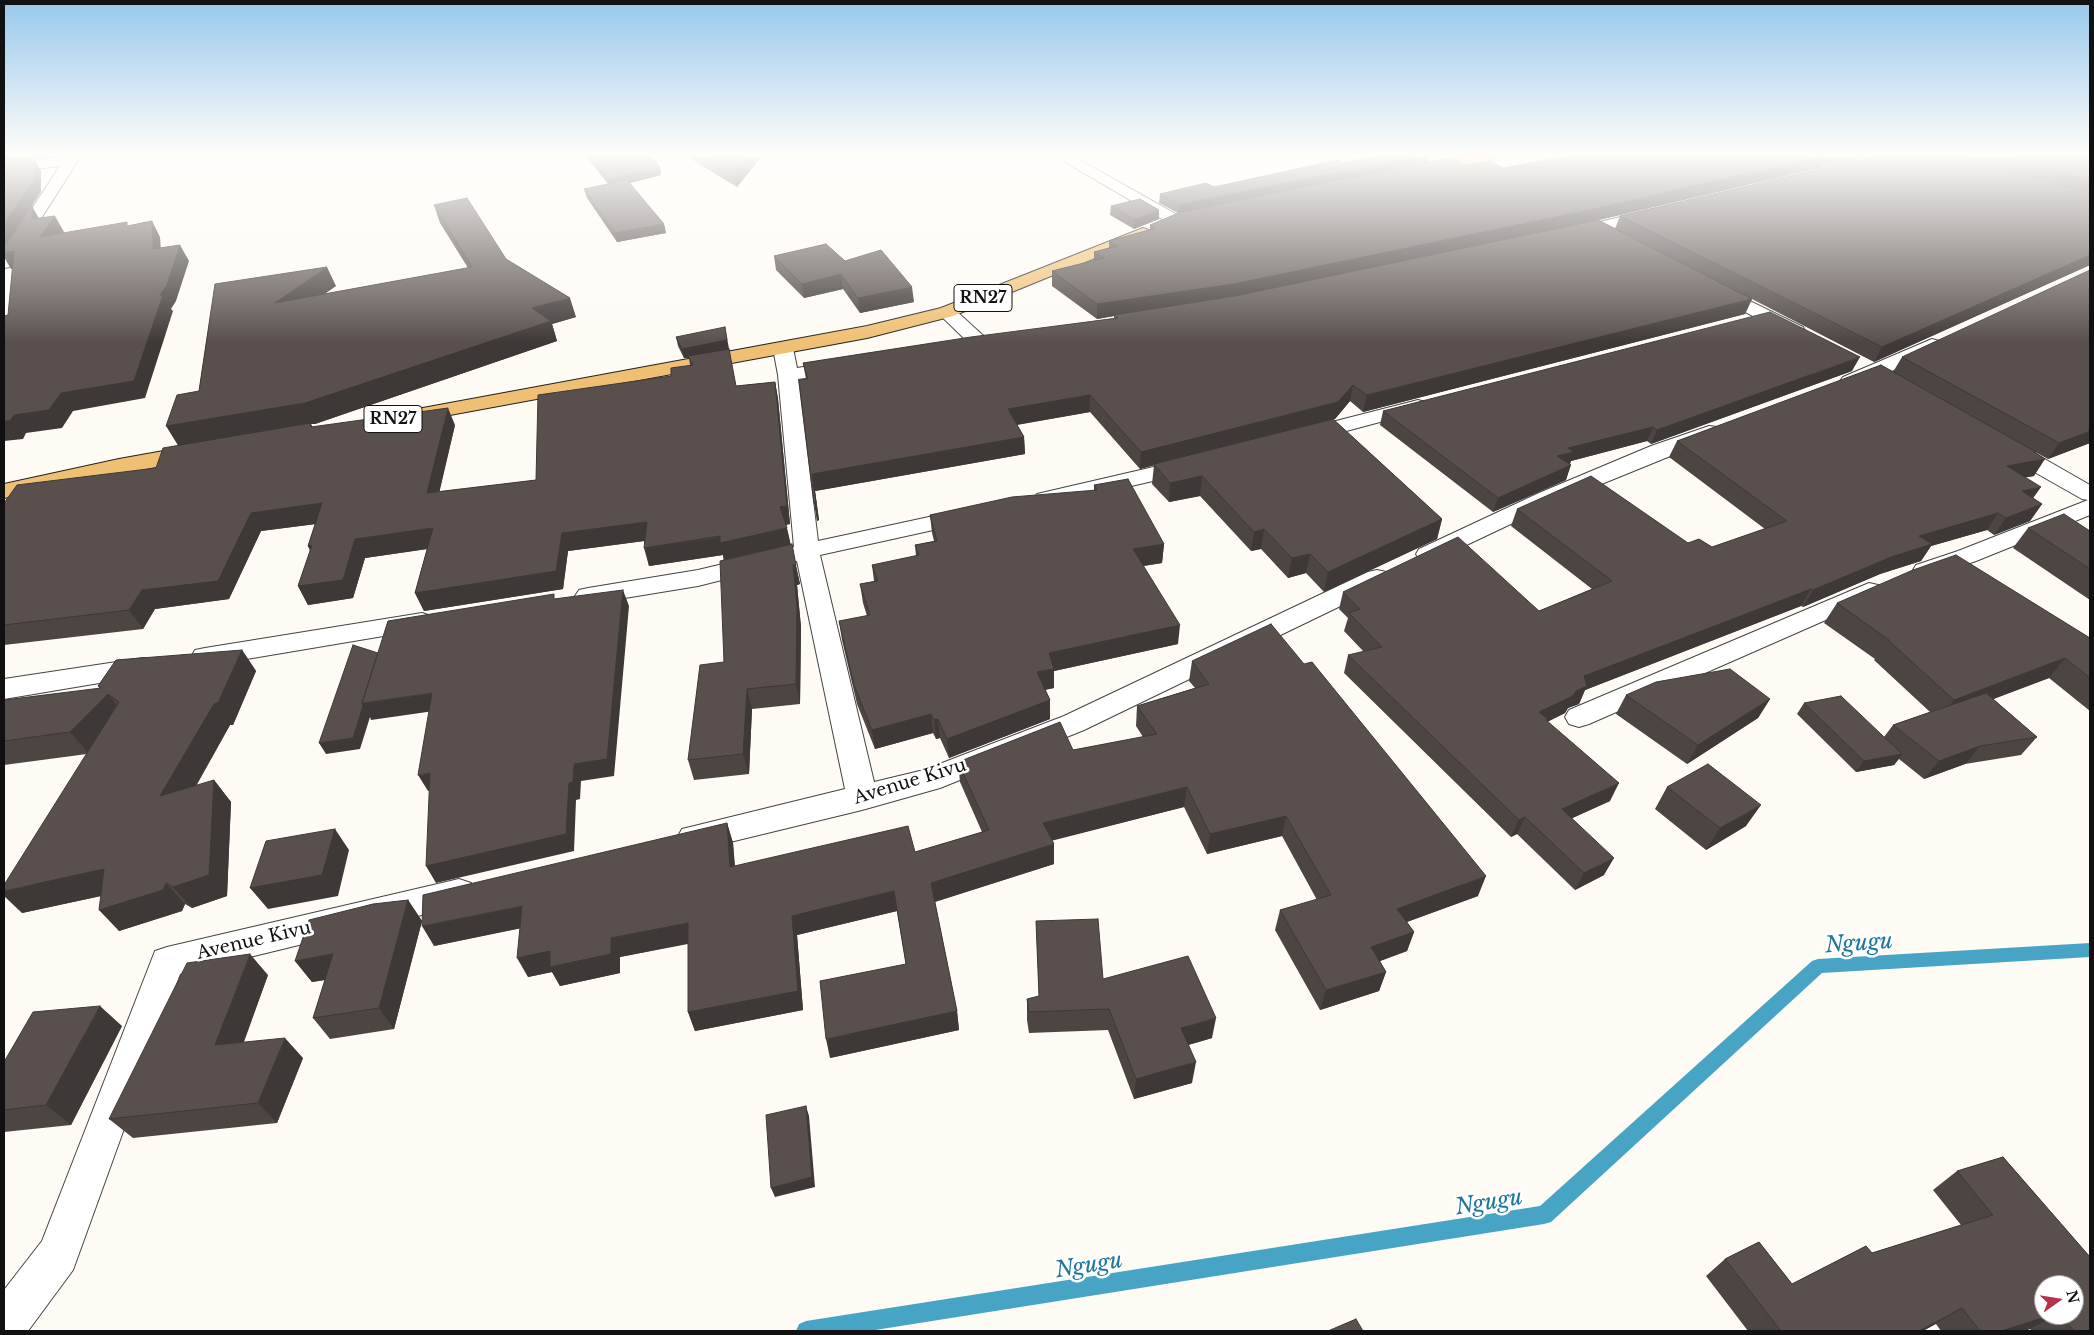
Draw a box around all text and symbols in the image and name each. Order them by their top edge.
road number: RN27 [954,284,1012,312]
road number: RN27 [364,406,422,432]
street label: Avenue Kivu [851,755,969,809]
street label: Avenue Kivu [195,917,313,965]
water label: Ngugu [1824,928,1894,960]
water label: Ngugu [1453,1185,1525,1221]
water label: Ngugu [1053,1248,1125,1284]
north arrow [2034,1275,2084,1325]
text: N [2062,1288,2083,1305]

